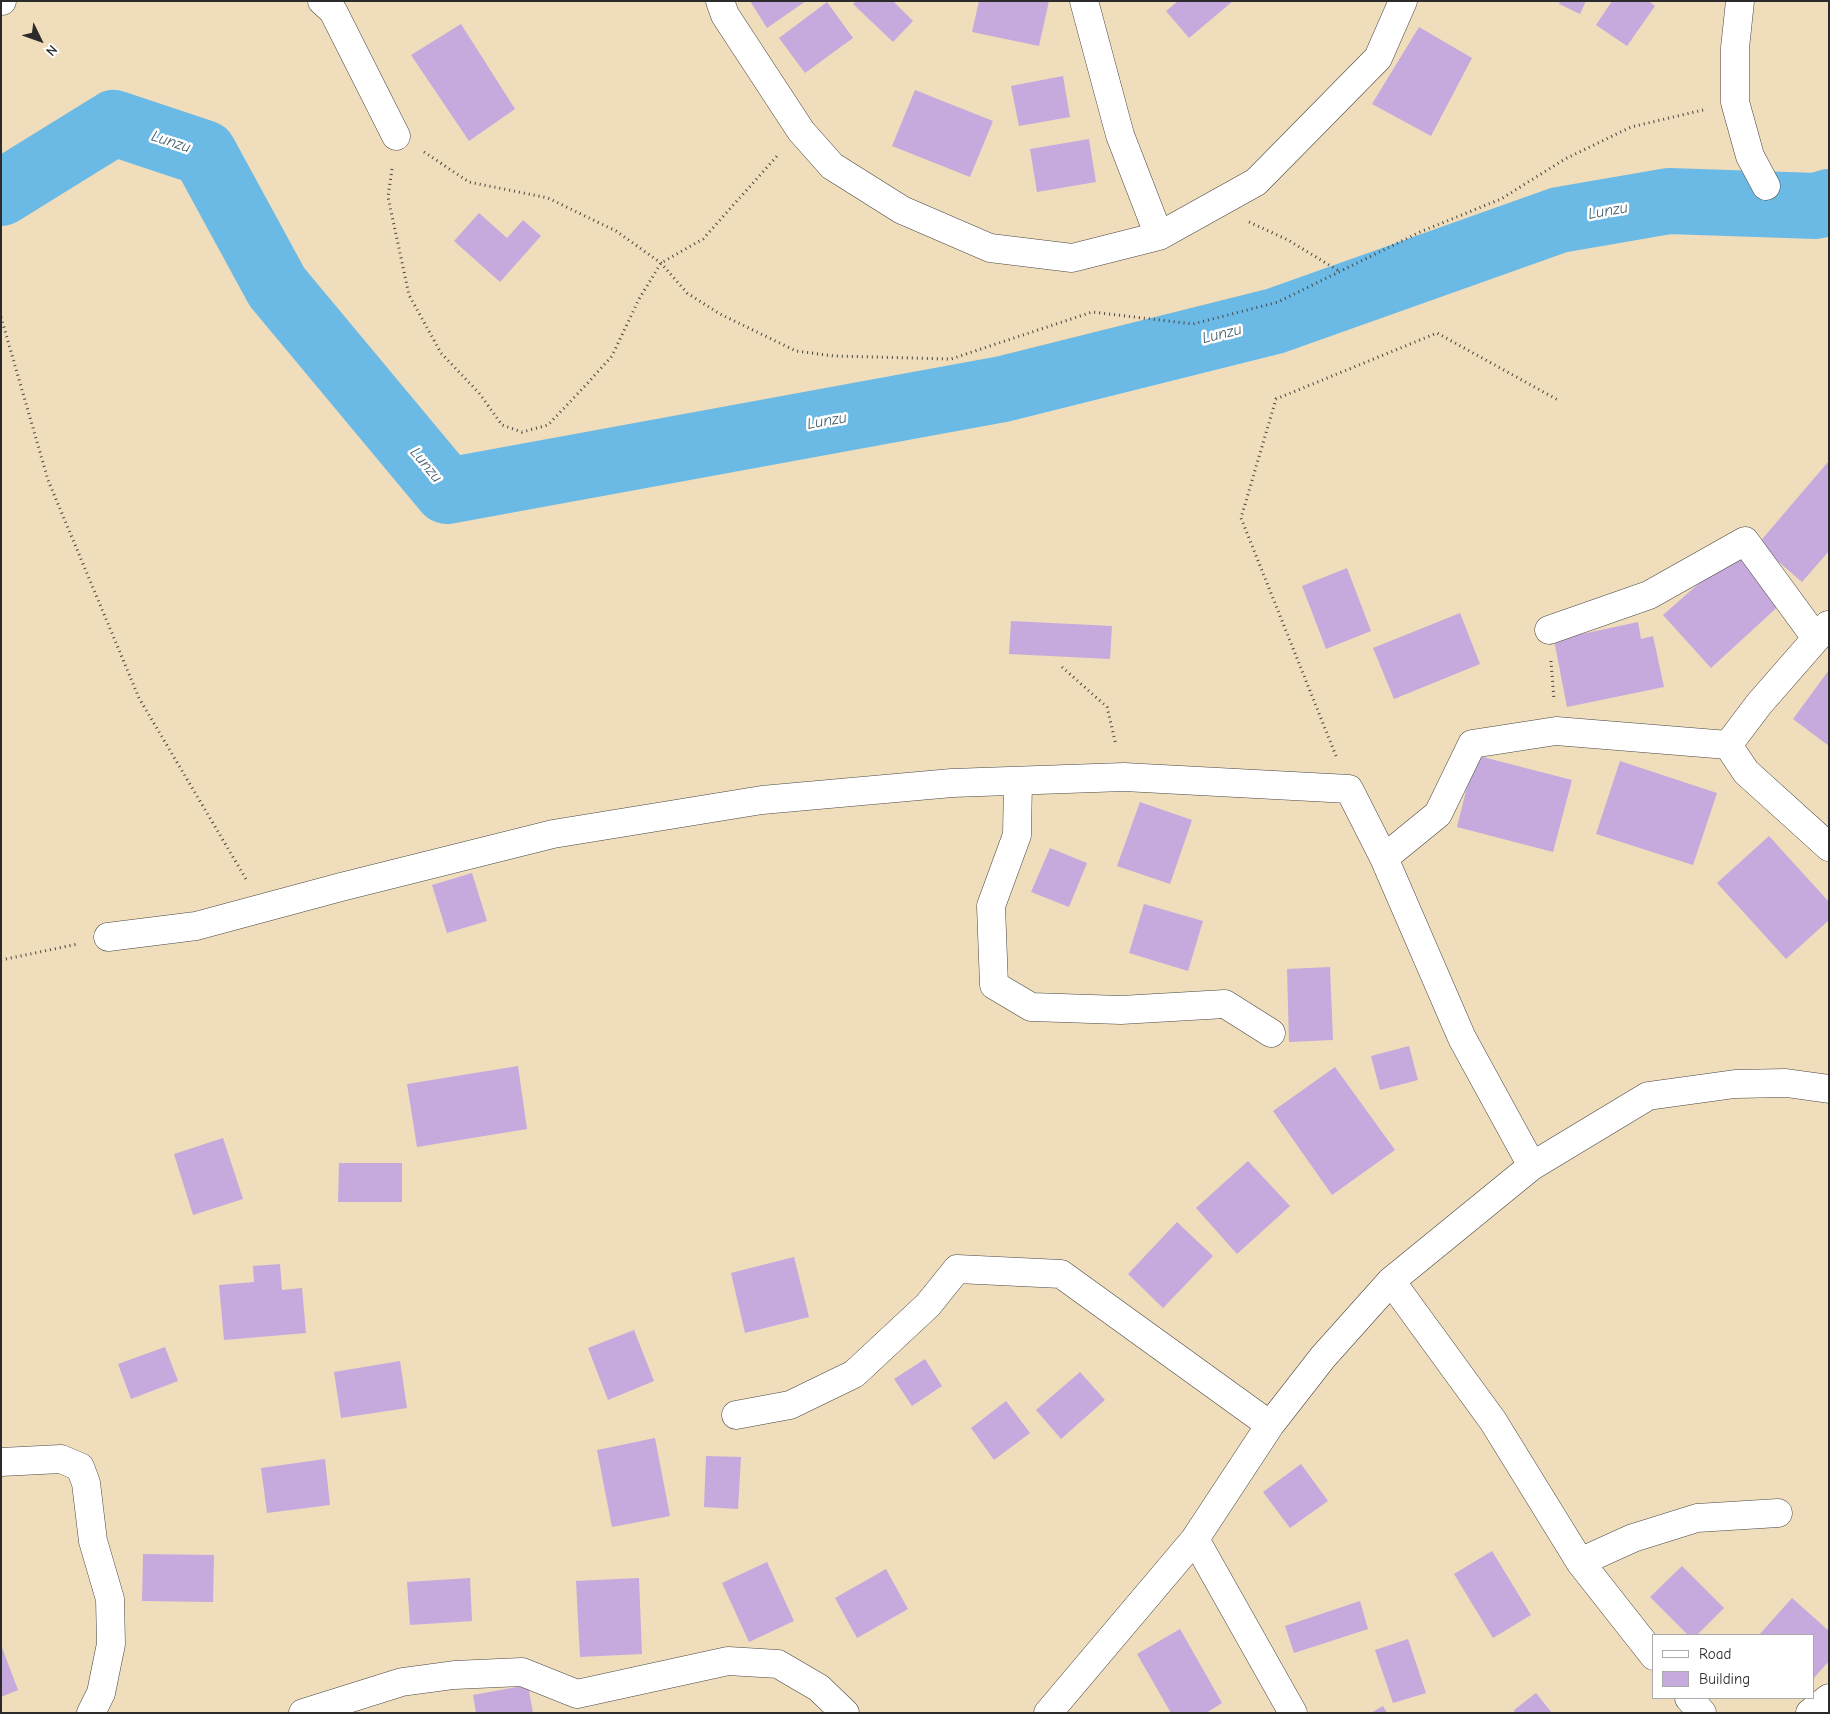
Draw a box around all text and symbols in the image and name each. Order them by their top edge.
north arrow [15,15,65,65]
text: N [42,41,61,59]
water label: Lunzu [149,127,193,157]
water label: Lunzu [1587,198,1629,224]
water label: Lunzu [1200,320,1244,348]
water label: Lunzu [806,408,848,434]
water label: Lunzu [406,443,446,487]
legend [1652,1634,1815,1699]
text: Road [1699,1645,1731,1663]
text: Building [1699,1670,1750,1688]

